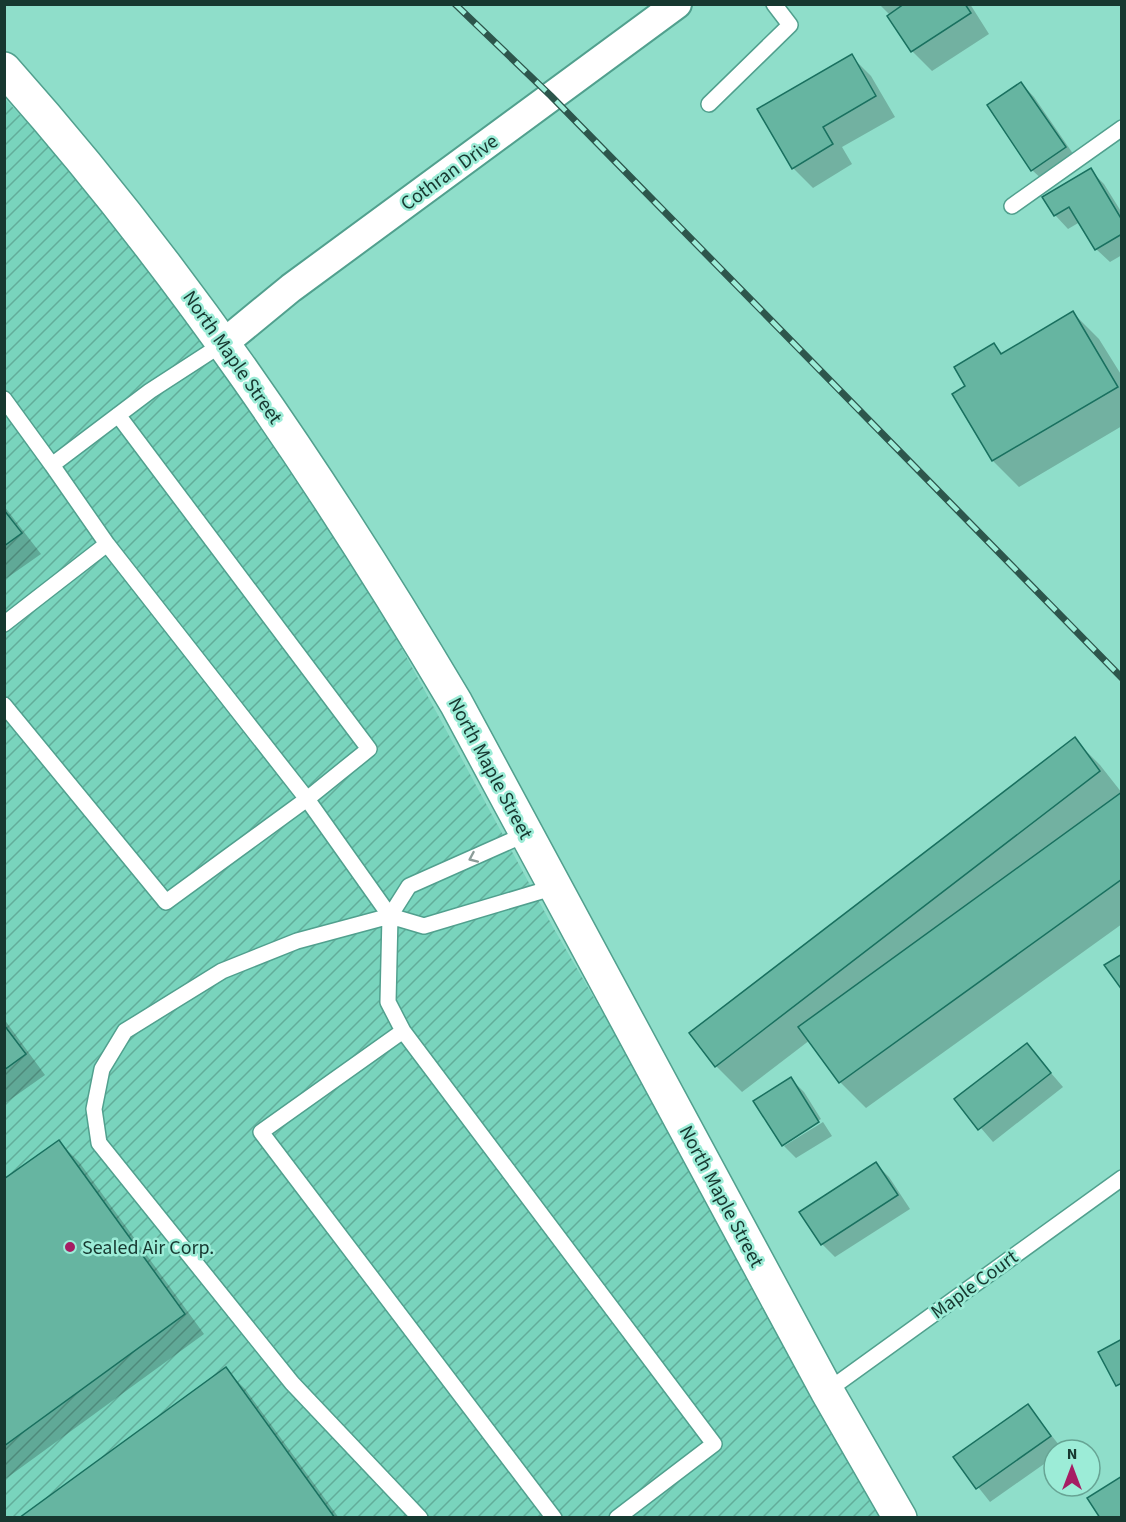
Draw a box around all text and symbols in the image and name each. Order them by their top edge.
street label: Cothran Drive [395,128,504,218]
street label: North Maple Street [176,285,289,430]
street label: North Maple Street [441,692,539,845]
one-way arrow [468,850,479,862]
street label: North Maple Street [672,1120,770,1273]
place label: Sealed Air Corp. [82,1234,214,1262]
marker: Sealed Air Corp. [63,1240,77,1254]
street label: Maple Court [925,1243,1024,1326]
north arrow [1042,1438,1102,1498]
text: N [1067,1443,1077,1465]

